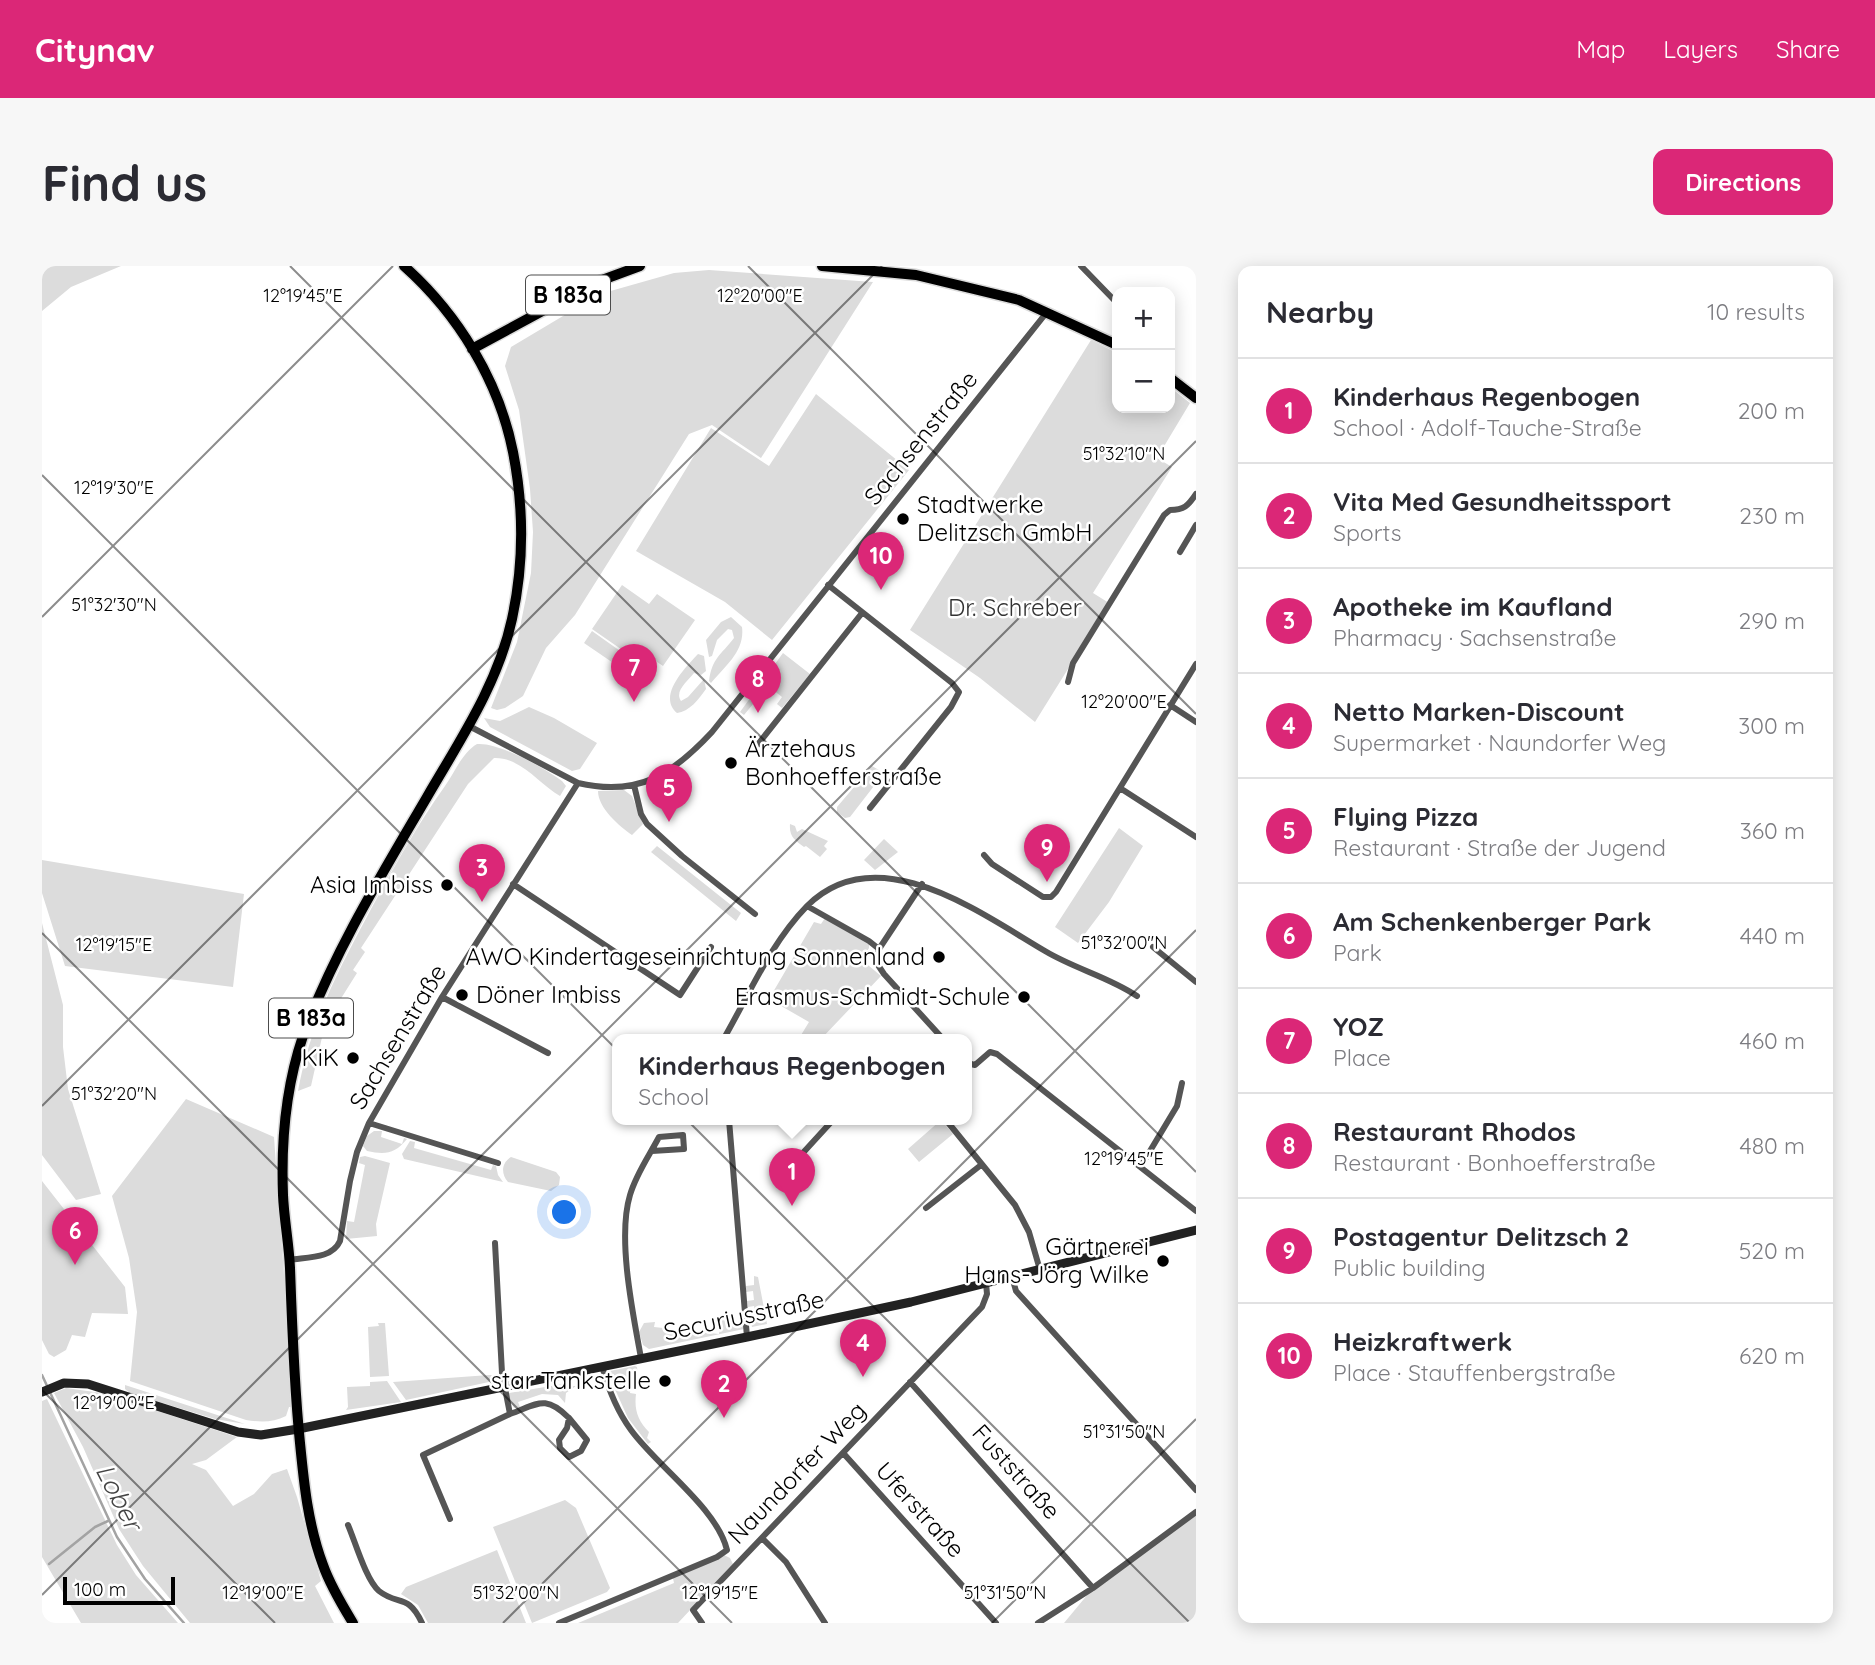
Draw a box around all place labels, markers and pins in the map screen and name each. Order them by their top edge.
place label: Stadtwerke Delitzsch GmbH [917,489,1093,547]
marker: Stadtwerke Delitzsch GmbH [895,511,911,527]
pin: 10 [858,532,904,590]
pin: 7 [611,644,657,702]
pin: 8 [735,655,781,713]
place label: Ärztehaus Bonhoefferstraße [745,733,942,791]
marker: Ärztehaus Bonhoefferstraße [723,755,739,771]
pin: 5 [646,764,692,822]
pin: 9 [1024,824,1070,882]
pin: 3 [459,844,505,902]
place label: Asia Imbiss [310,869,433,899]
marker: Asia Imbiss [439,877,455,893]
place label: AWO Kindertageseinrichtung Sonnenland [466,941,925,971]
marker: AWO Kindertageseinrichtung Sonnenland [931,949,947,965]
place label: Döner Imbiss [476,979,621,1009]
place label: Erasmus-Schmidt-Schule [735,981,1010,1011]
marker: Döner Imbiss [454,987,470,1003]
marker: Erasmus-Schmidt-Schule [1016,989,1032,1005]
place label: KiK [301,1042,339,1072]
marker: KiK [345,1050,361,1066]
pin: 1 [769,1148,815,1206]
pin: 6 [52,1207,98,1265]
place label: Gärtnerei Hans-Jörg Wilke [964,1231,1149,1289]
marker: Gärtnerei Hans-Jörg Wilke [1155,1253,1171,1269]
pin: 4 [840,1319,886,1377]
pin: 2 [701,1360,747,1418]
place label: star Tankstelle [491,1365,651,1395]
marker: star Tankstelle [657,1373,673,1389]

